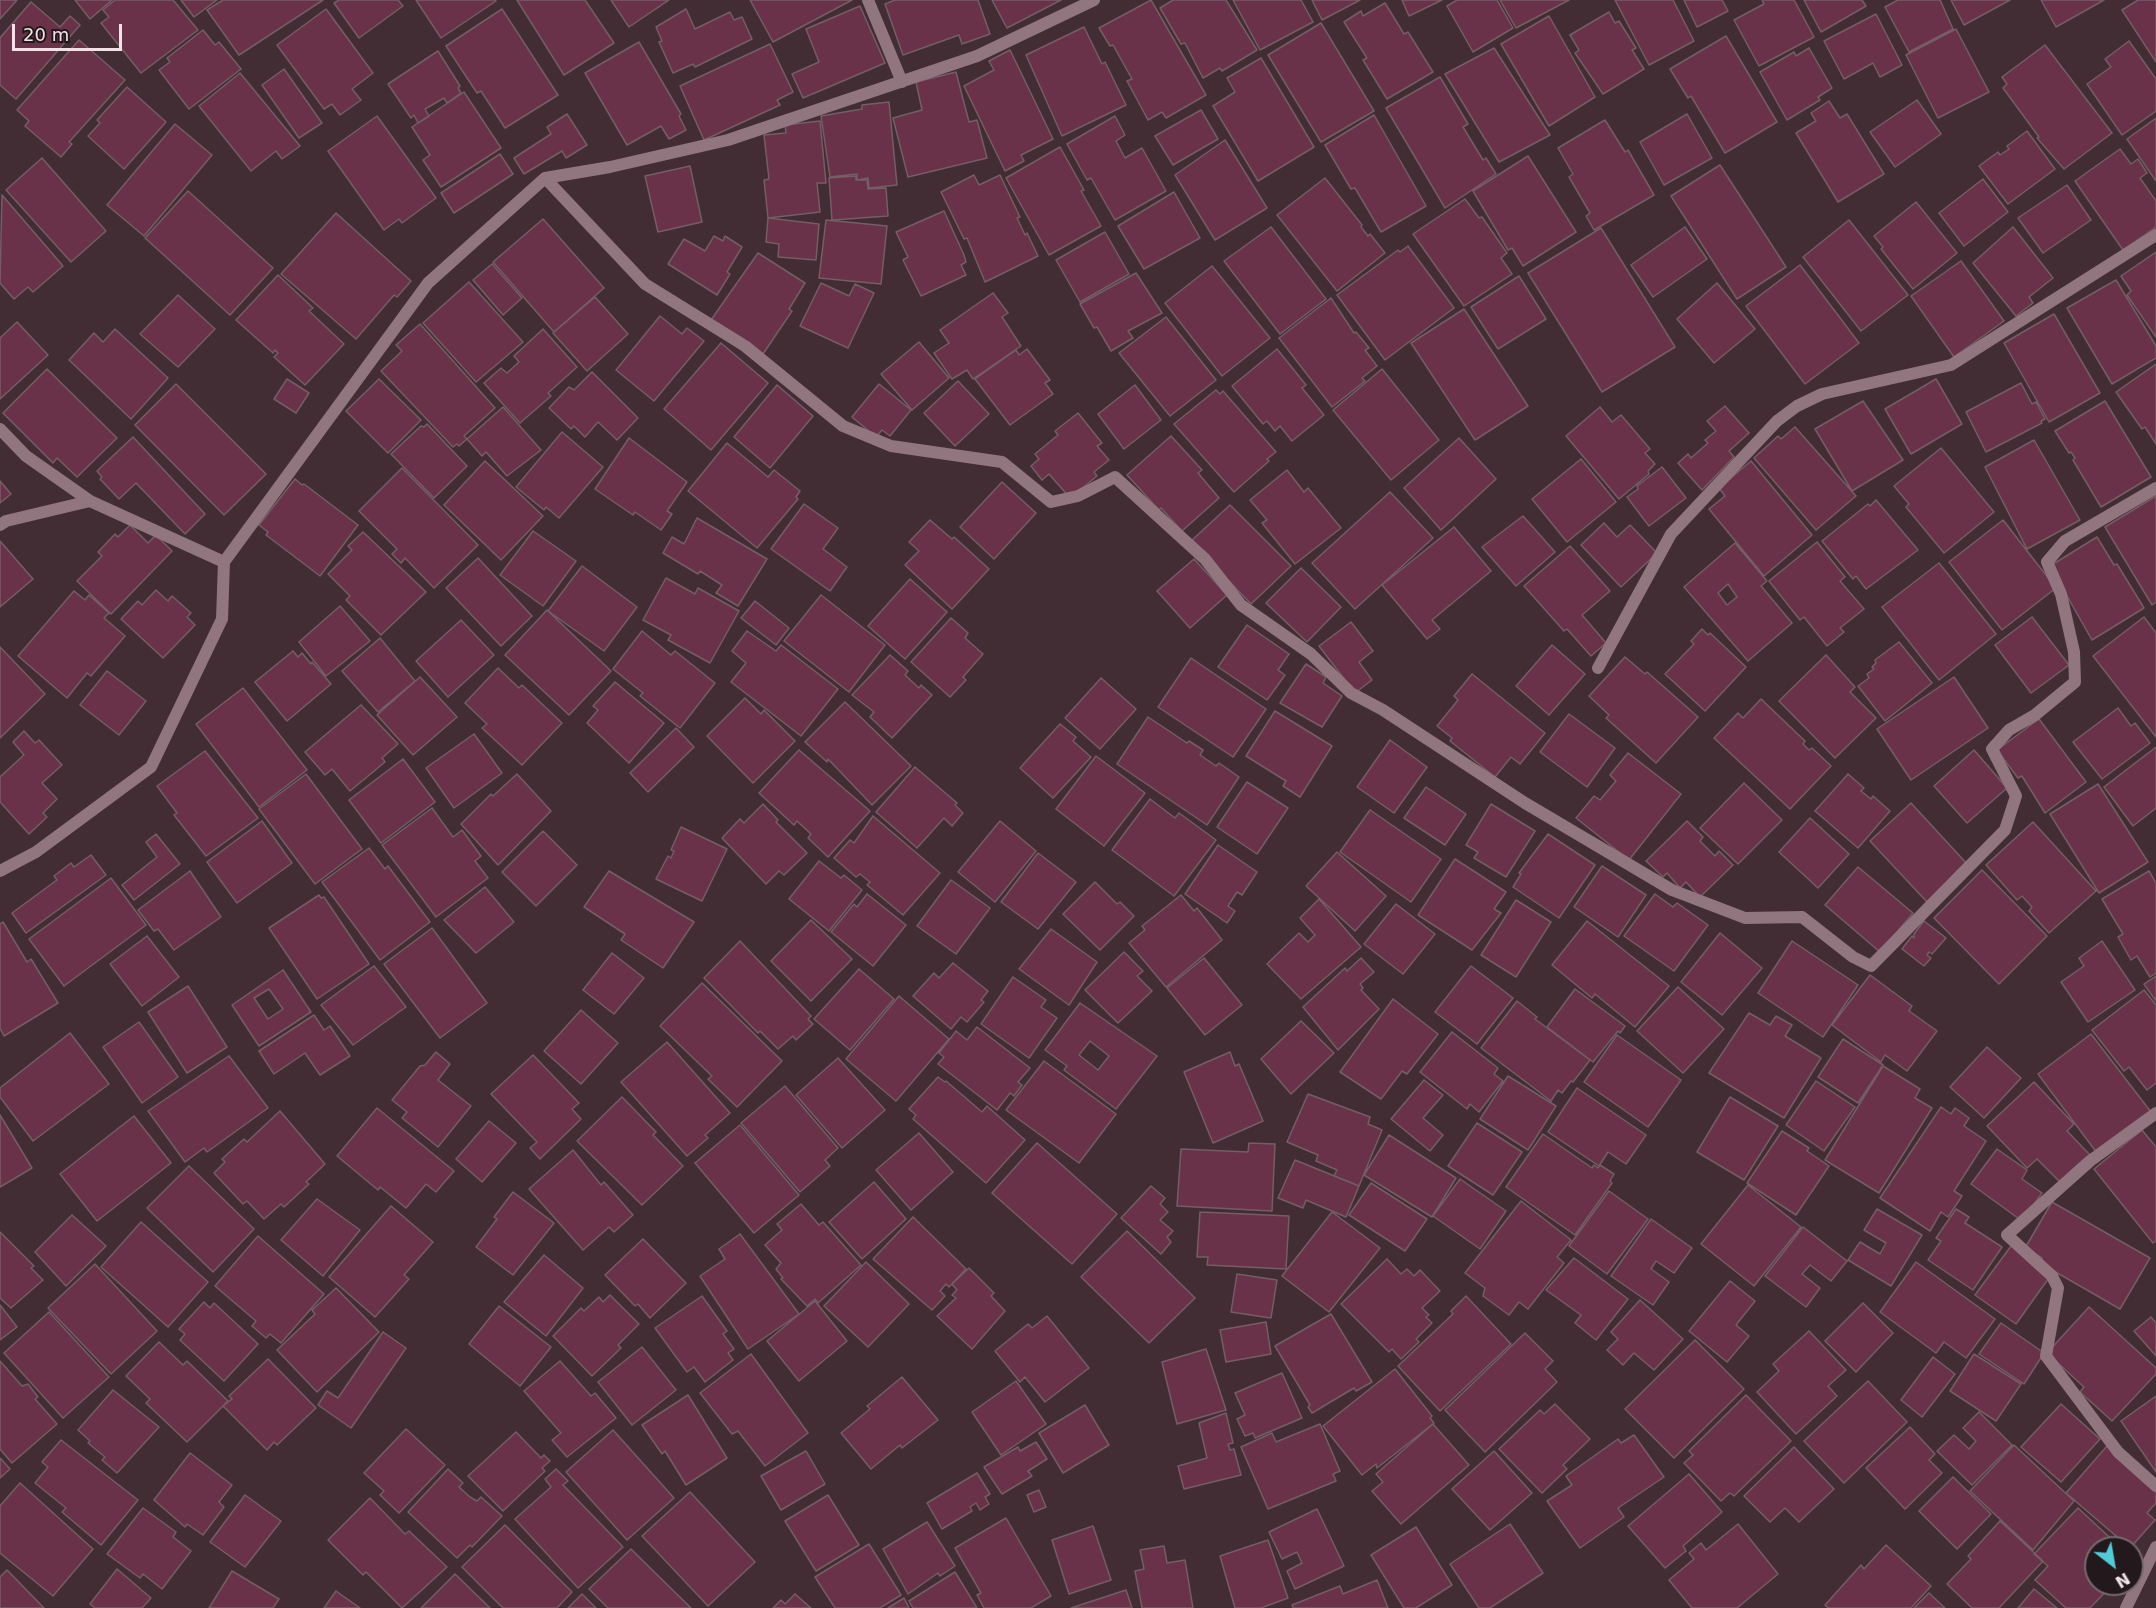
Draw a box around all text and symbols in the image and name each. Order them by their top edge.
scale bar [15,12,124,50]
text: 20 m [23,24,69,45]
north arrow [2084,1536,2144,1596]
text: N [2112,1569,2133,1592]

